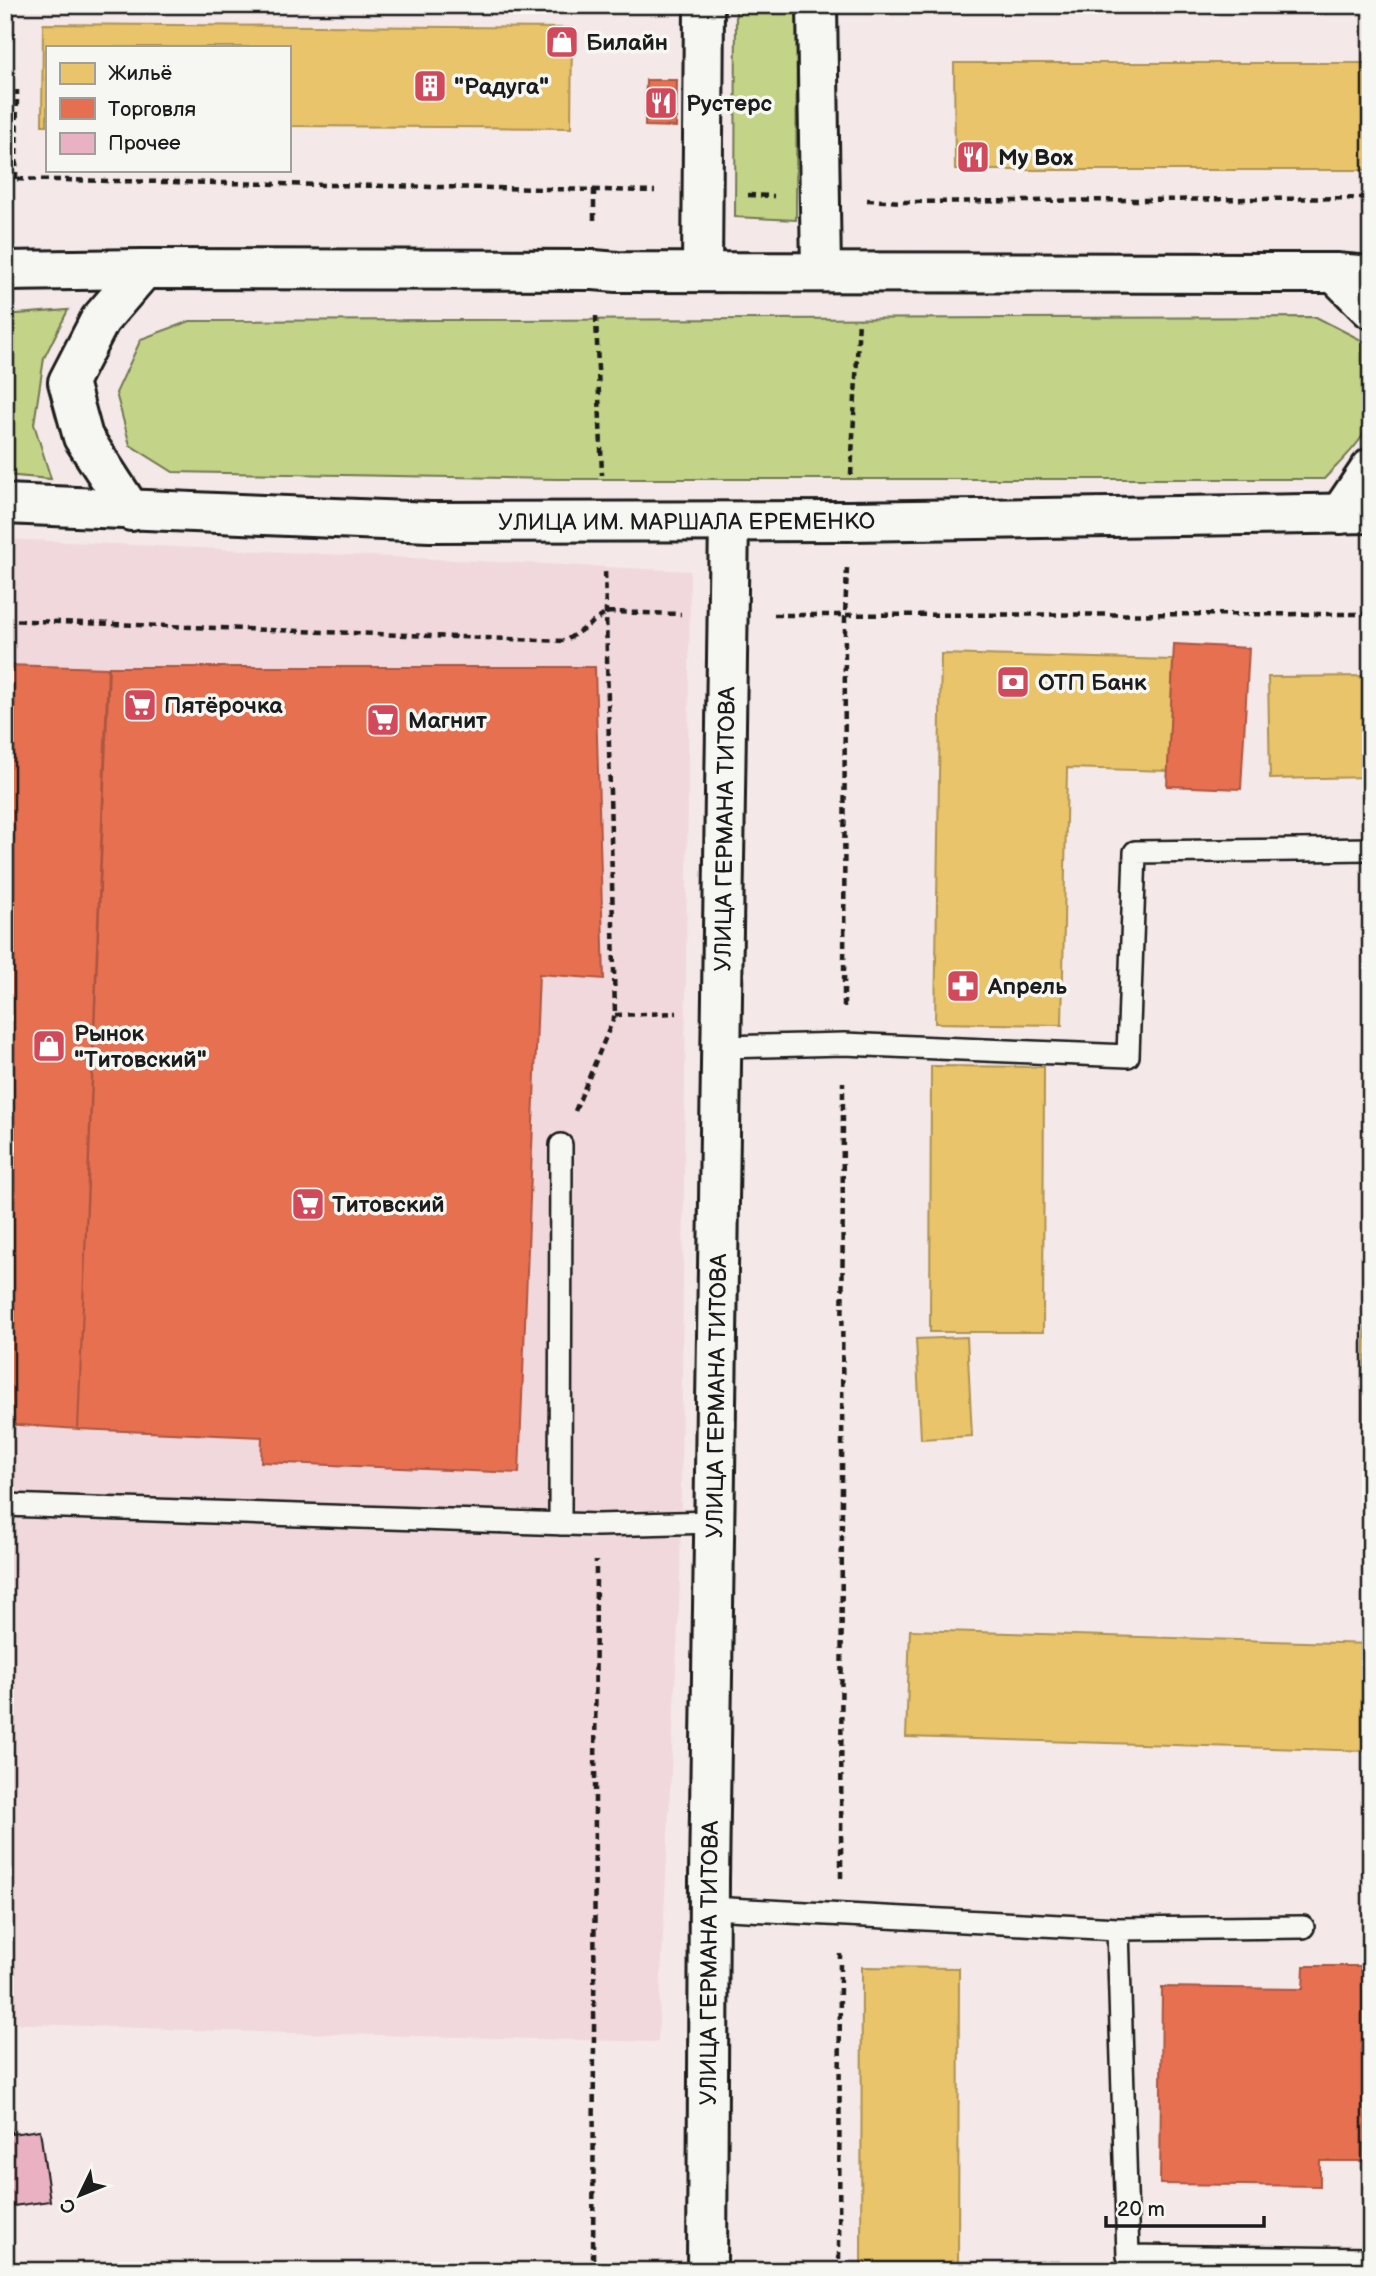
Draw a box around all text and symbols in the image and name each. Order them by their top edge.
shop icon: Билайн [543,23,581,61]
place label: Билайн [586,29,668,57]
legend [46,46,290,172]
text: Жильё [108,61,172,86]
building icon: "Радуга" [411,67,449,105]
place label: "Радуга" [454,73,549,101]
restaurant icon: Рустерс [642,84,680,122]
place label: Рустерс [686,90,773,118]
text: Торговля [108,97,196,122]
text: Прочее [108,131,181,156]
restaurant icon: My Box [954,138,992,176]
place label: My Box [998,144,1074,172]
street label: УЛИЦА ИМ. МАРШАЛА ЕРЕМЕНКО [498,508,875,537]
bank icon: ОТП Банк [994,663,1032,701]
place label: ОТП Банк [1038,669,1147,697]
supermarket icon: Пятёрочка [121,686,159,724]
street label: УЛИЦА ГЕРМАНА ТИТОВА [709,686,742,972]
place label: Пятёрочка [164,692,283,720]
supermarket icon: Магнит [364,701,402,739]
place label: Магнит [408,707,487,735]
pharmacy icon: Апрель [944,967,982,1005]
place label: Апрель [987,973,1067,1001]
place label: Рынок "Титовский" [74,1020,207,1074]
shop icon: Рынок "Титовский" [30,1027,68,1065]
supermarket icon: Титовский [289,1185,327,1223]
place label: Титовский [332,1191,445,1219]
street label: УЛИЦА ГЕРМАНА ТИТОВА [701,1253,733,1539]
street label: УЛИЦА ГЕРМАНА ТИТОВА [695,1820,725,2106]
north arrow [46,2160,116,2230]
scale bar [1106,2185,1264,2229]
text: С [56,2193,82,2218]
text: 20 m [1117,2197,1165,2222]

